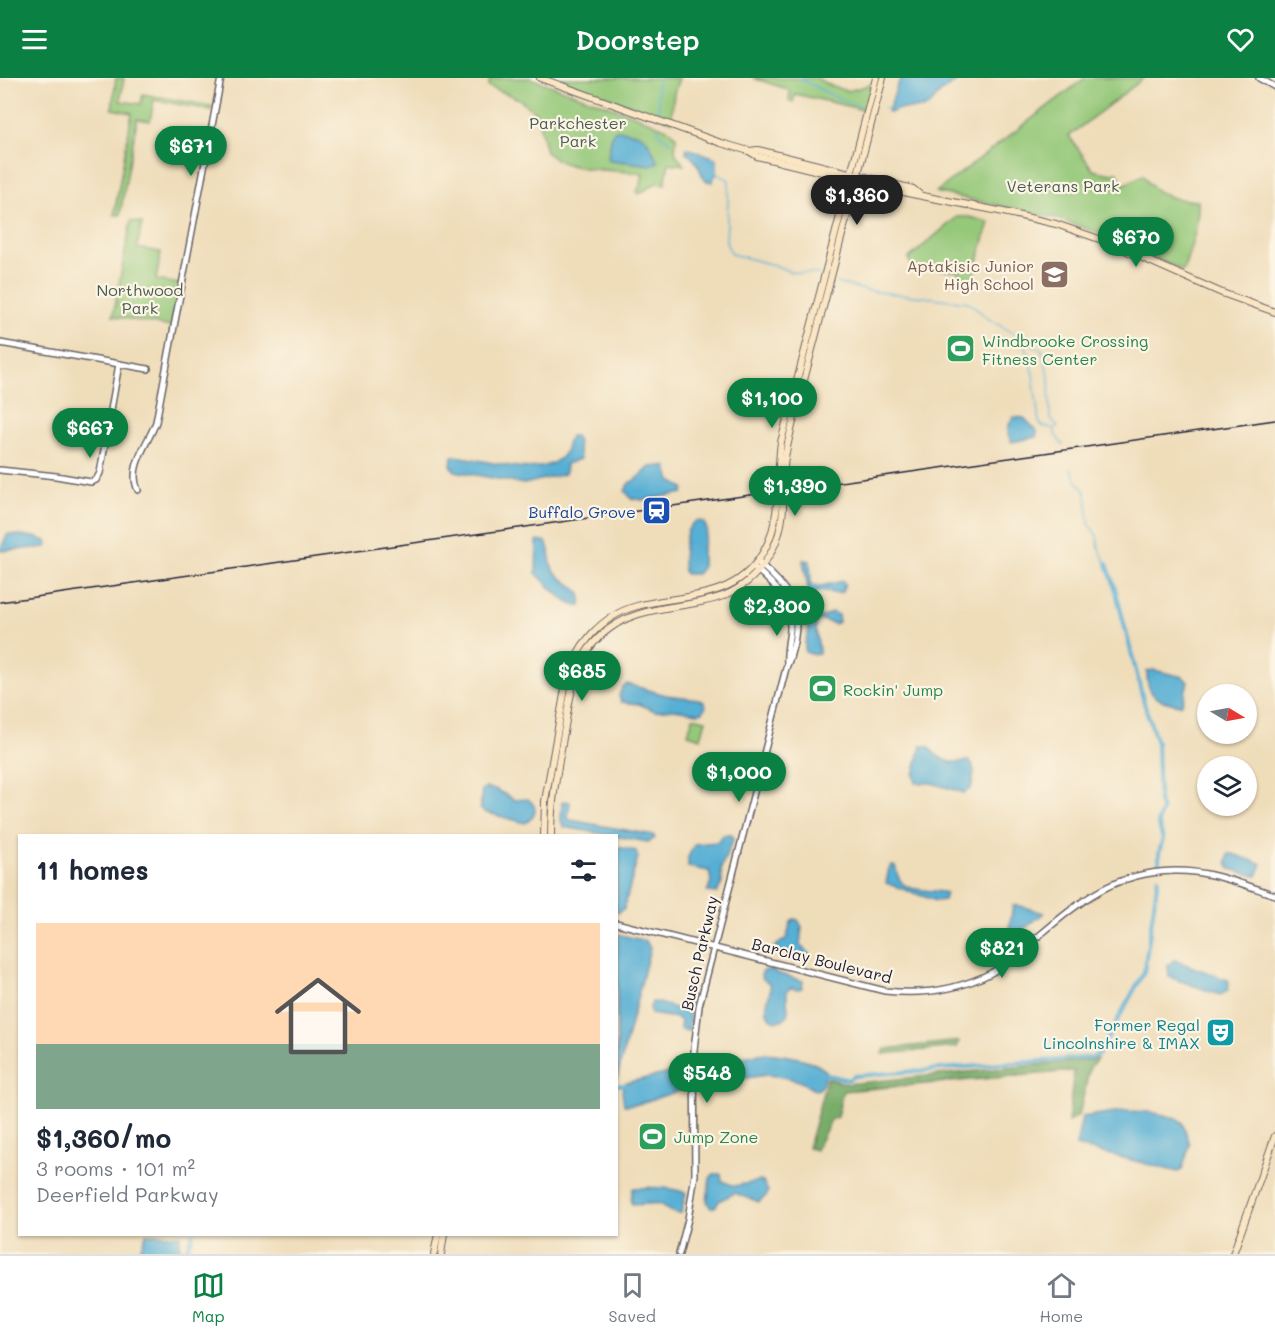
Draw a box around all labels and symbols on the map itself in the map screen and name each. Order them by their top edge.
park label: Parkchester Park [529,112,627,151]
pin: $671 [155,126,227,177]
pin: $1,360 [808,175,906,226]
park label: Veterans Park [1006,175,1120,196]
pin: $670 [1100,217,1172,268]
place label: Aptakisic Junior High School [907,255,1034,294]
school or university icon: Aptakisic Junior High School [1039,258,1071,290]
park label: Northwood Park [97,279,183,318]
place label: Windbrooke Crossing Fitness Center [982,330,1148,369]
sports icon: Windbrooke Crossing Fitness Center [945,333,977,365]
pin: $1,100 [723,378,821,429]
pin: $667 [54,408,126,459]
pin: $1,390 [746,466,844,517]
station icon: Buffalo Grove [641,495,673,527]
place label: Buffalo Grove [529,501,636,522]
pin: $2,300 [728,586,826,637]
pin: $685 [546,651,618,702]
sports icon: Rockin' Jump [806,673,838,705]
place label: Rockin' Jump [843,679,943,700]
north arrow [1197,684,1257,744]
pin: $1,000 [690,752,788,803]
street label: Busch Parkway [676,894,722,1012]
pin: $821 [966,928,1038,979]
street label: Barclay Boulevard [750,932,894,988]
place label: Former Regal Lincolnshire & IMAX [1043,1014,1200,1053]
theatre icon: Former Regal Lincolnshire & IMAX [1205,1017,1237,1049]
pin: $548 [671,1053,743,1104]
sports icon: Jump Zone [637,1120,669,1152]
place label: Jump Zone [674,1126,758,1147]

